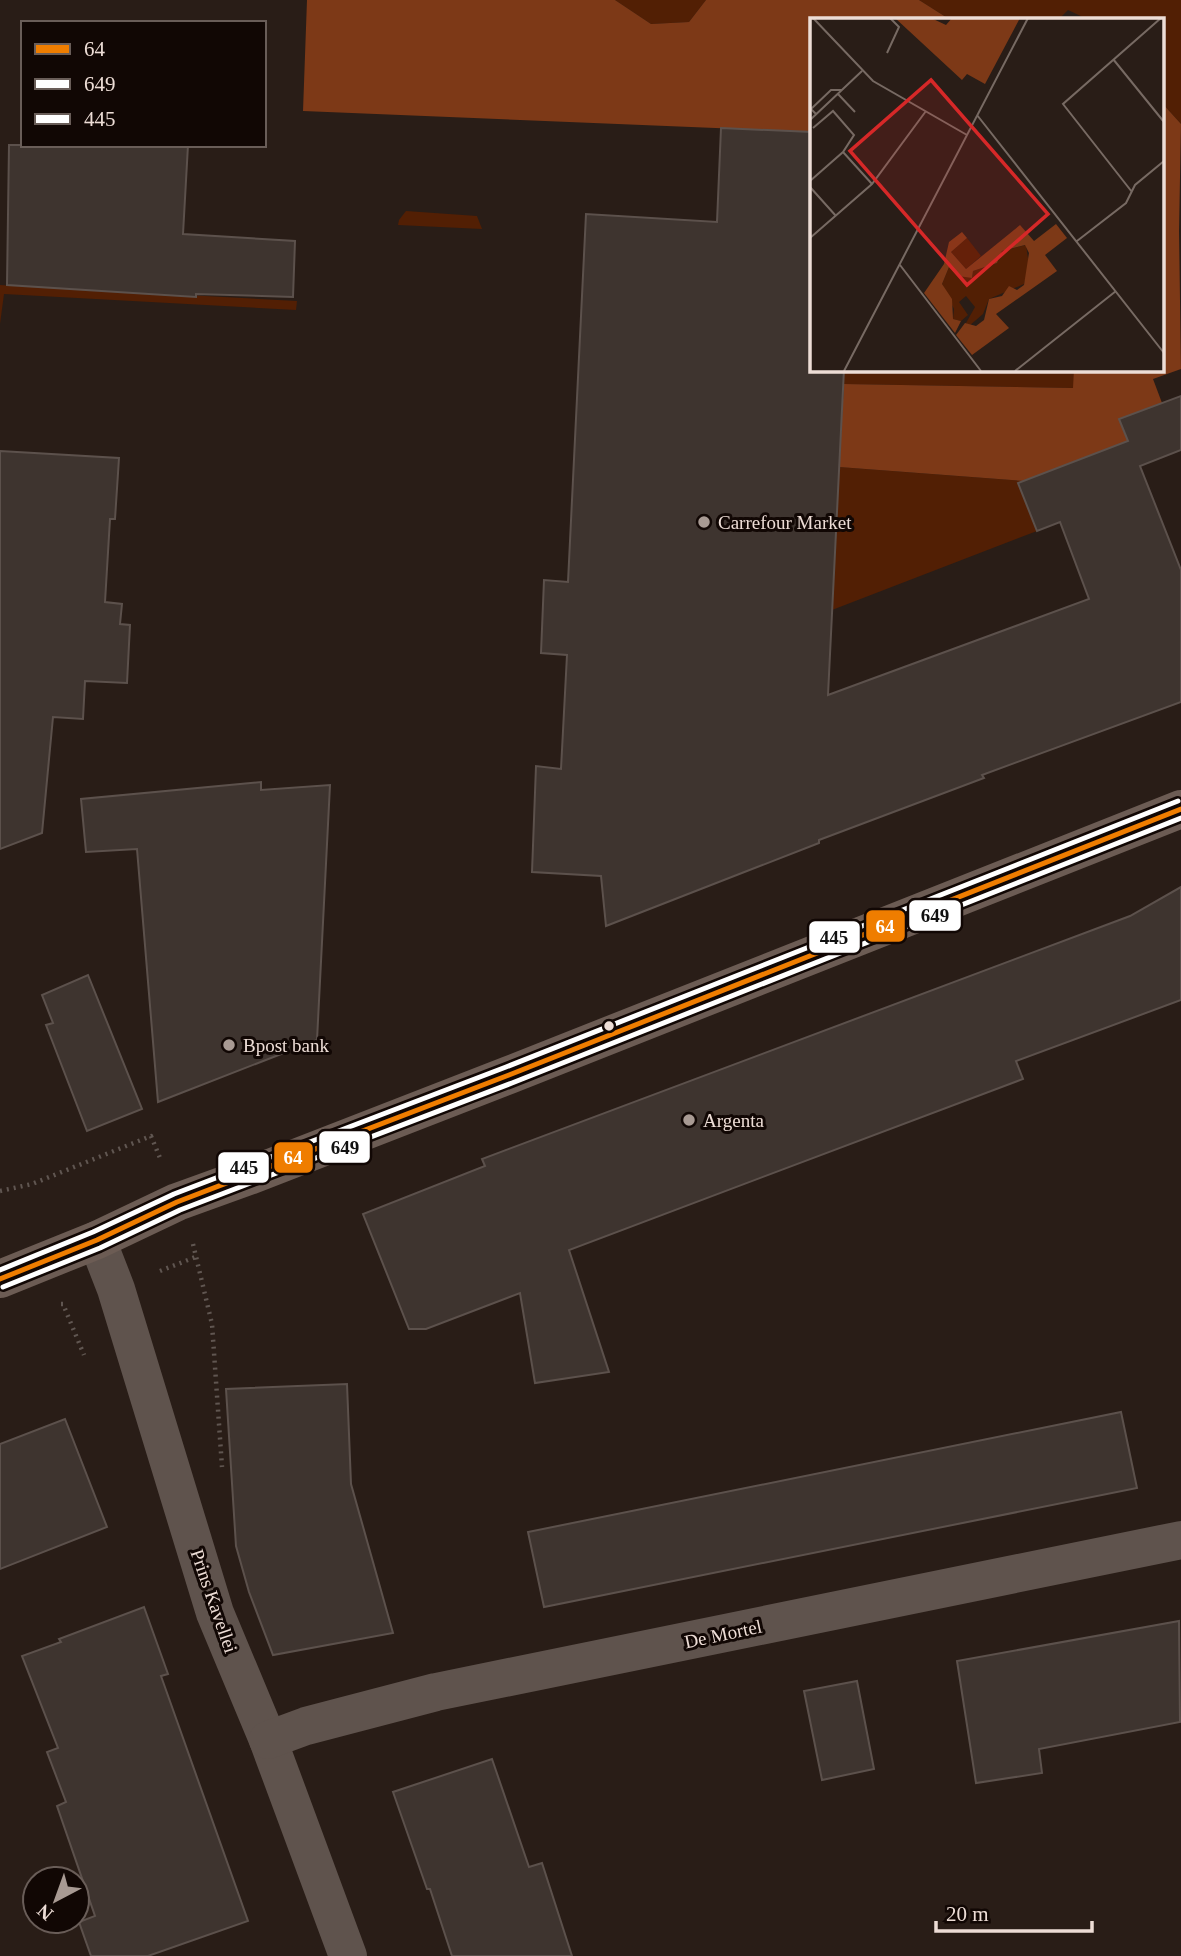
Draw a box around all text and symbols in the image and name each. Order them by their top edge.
inset map [810,18,1164,371]
legend [21,21,266,147]
text: 64 [84,37,106,61]
text: 649 [84,72,116,96]
text: 445 [84,107,116,131]
place label: Carrefour Market [718,512,852,533]
marker: Carrefour Market [696,514,712,530]
line badge: 649 [908,899,962,932]
text: 649 [921,905,949,926]
line badge: 64 [865,909,906,943]
text: 64 [876,916,895,937]
line badge: 445 [808,920,861,954]
text: 445 [820,927,848,948]
unlabelled marker [602,1019,616,1033]
place label: Bpost bank [243,1035,330,1056]
marker: Bpost bank [221,1037,237,1053]
place label: Argenta [703,1110,764,1131]
marker: Argenta [681,1112,697,1128]
line badge: 649 [318,1130,371,1164]
text: 649 [331,1137,359,1158]
line badge: 64 [273,1141,314,1174]
text: 64 [284,1147,303,1168]
line badge: 445 [217,1151,270,1184]
text: 445 [230,1157,258,1178]
street label: Prins Kavellei [186,1546,242,1656]
street label: De Mortel [682,1616,764,1652]
north arrow [21,1865,91,1935]
scale bar [936,1890,1092,1934]
text: N [33,1900,57,1925]
text: 20 m [946,1902,989,1926]

